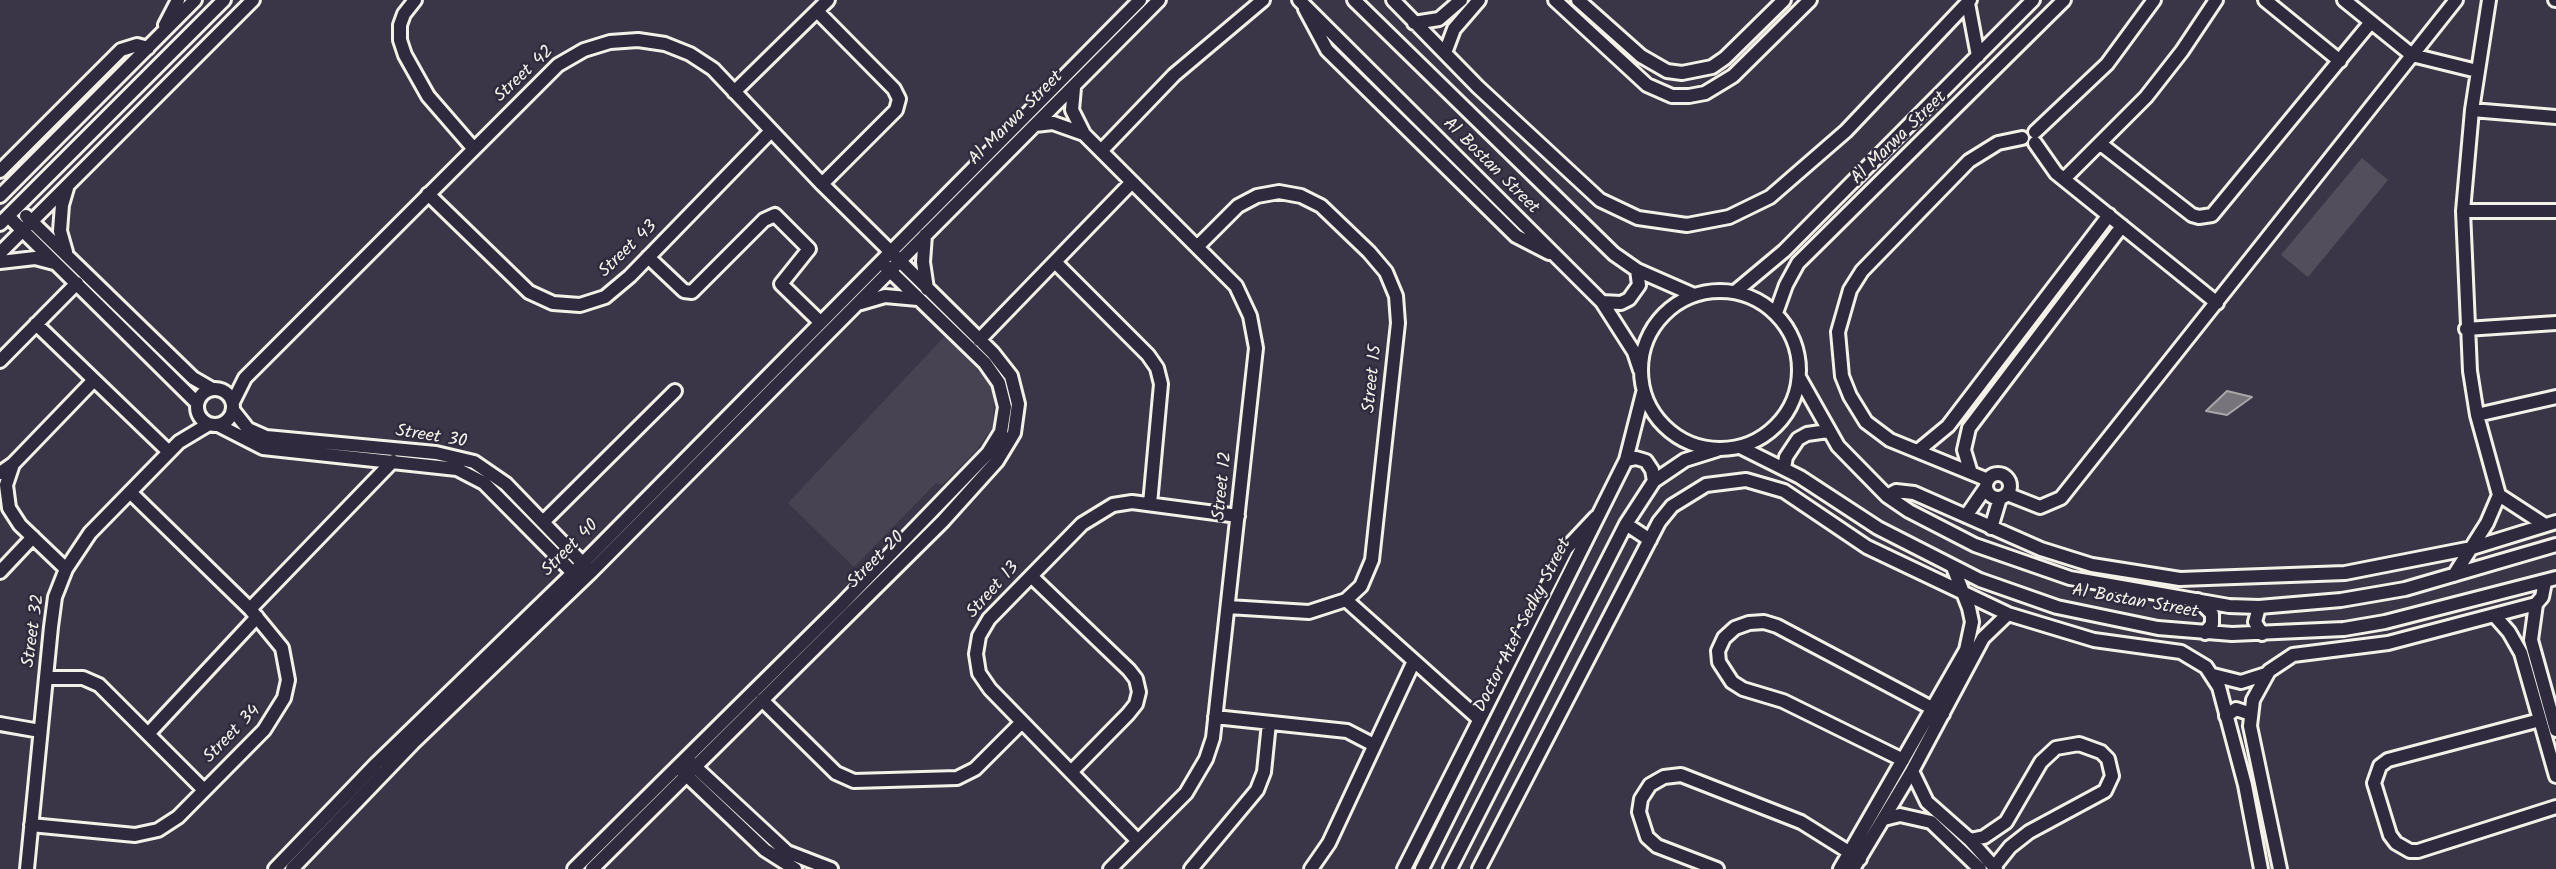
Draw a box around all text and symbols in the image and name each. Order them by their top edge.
street label: Street 42 [491,42,559,108]
street label: Al Marwa Street [965,67,1069,171]
street label: Al Marwa Street [1848,88,1952,190]
street label: Al Bostan Street [1437,114,1543,220]
street label: Street 43 [595,217,663,283]
street label: Street 15 [1360,344,1388,414]
street label: Street 30 [394,422,468,454]
street label: Street 12 [1210,451,1238,521]
street label: Street 40 [538,516,604,582]
street label: Street 20 [844,528,910,594]
street label: Doctor Atef Sedky Street [1471,535,1577,717]
street label: Street 13 [963,558,1025,624]
street label: Al Bostan Street [2070,581,2200,625]
street label: Street 32 [19,593,51,669]
street label: Street 34 [200,701,266,769]

